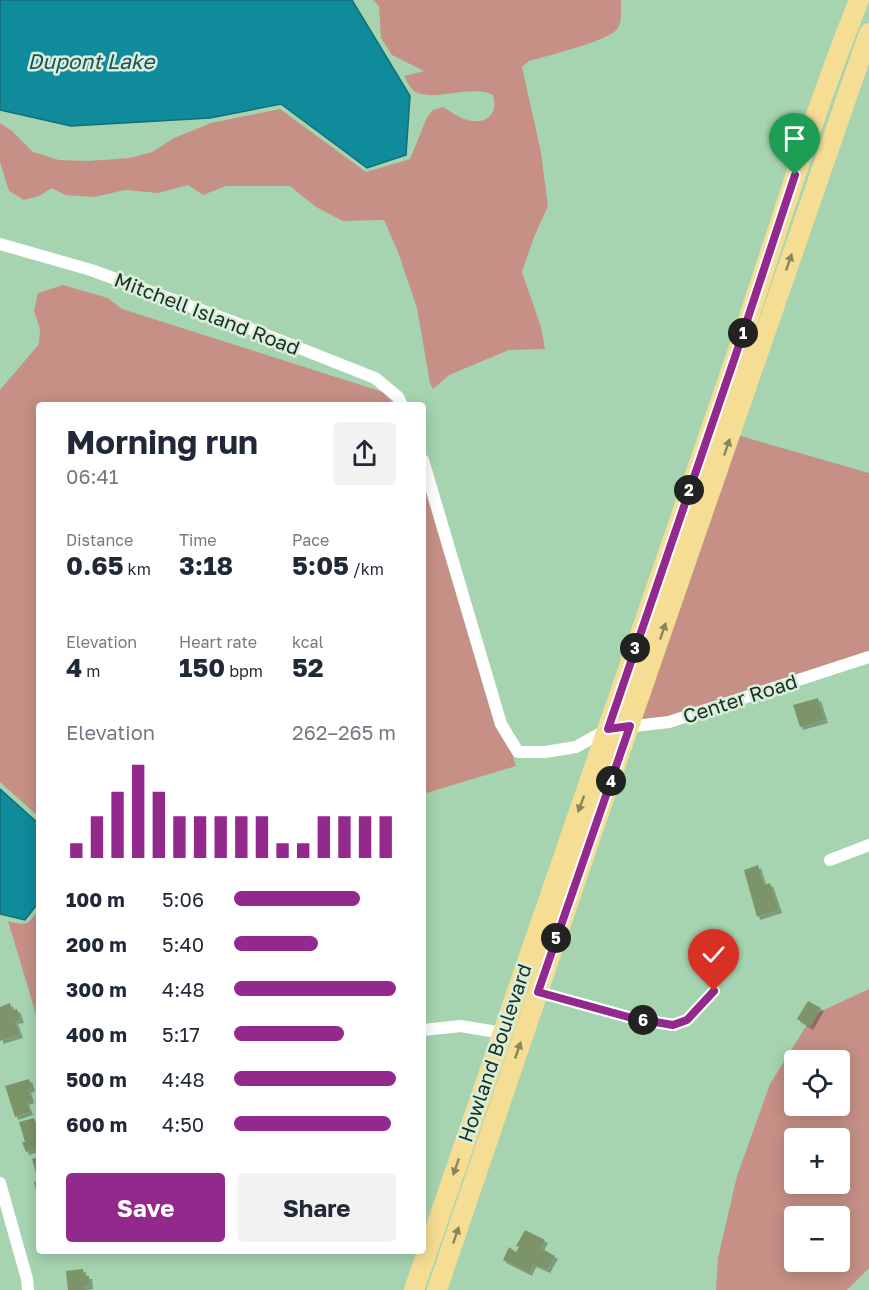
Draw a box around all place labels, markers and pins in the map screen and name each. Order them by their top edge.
pin [769,113,820,175]
pin: 1 [728,318,758,348]
pin: 2 [674,475,704,505]
pin: 3 [620,633,650,663]
pin: 4 [596,766,626,796]
pin: 5 [541,923,571,953]
pin [688,929,739,991]
pin: 6 [628,1005,658,1035]

